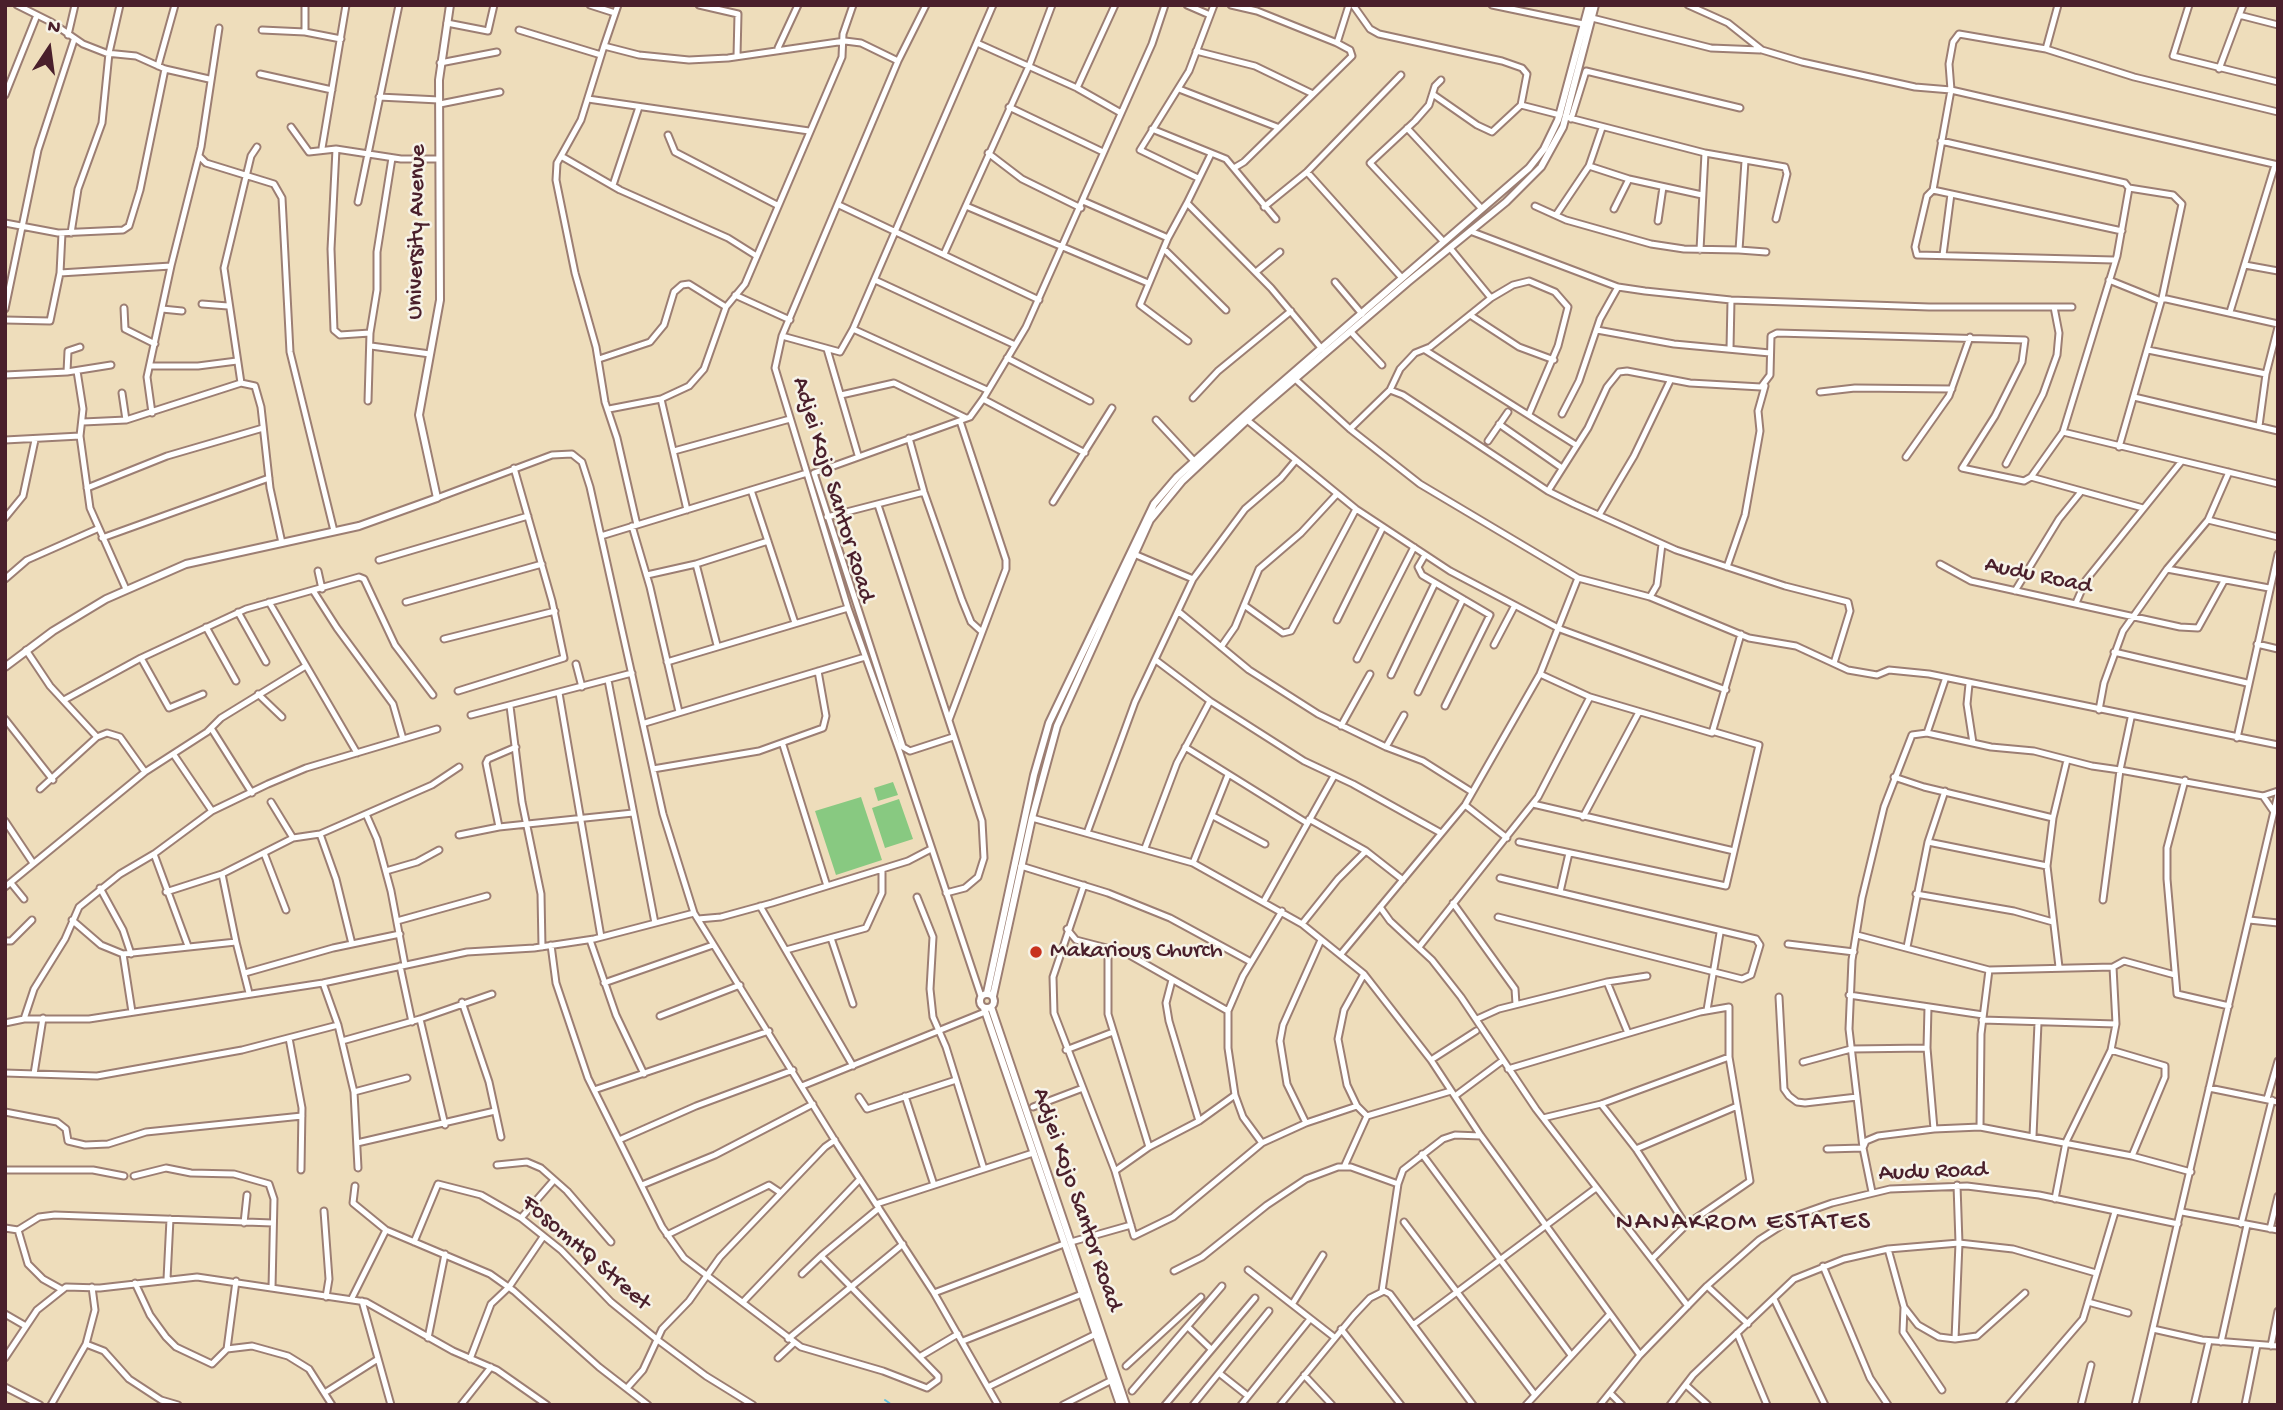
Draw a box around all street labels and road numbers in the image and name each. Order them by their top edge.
street label: University Avenue [402,144,434,320]
street label: Adjei Kojo Santor Road [784,374,880,606]
street label: Audu Road [1982,552,2094,602]
street label: Adjei Kojo Santor Road [1024,1085,1128,1315]
street label: Audu Road [1878,1157,1988,1189]
street label: FosomHQ Street [514,1190,656,1318]

